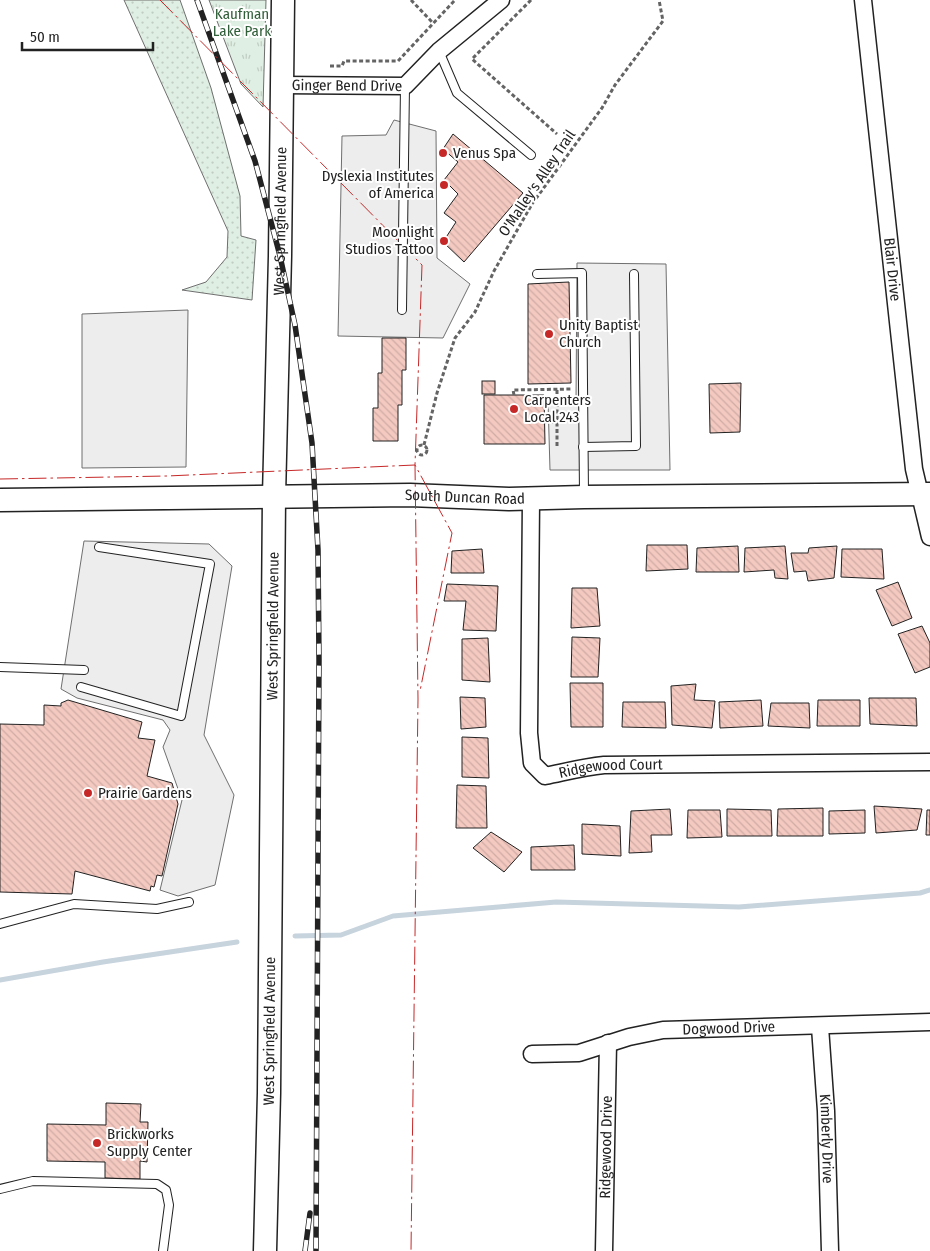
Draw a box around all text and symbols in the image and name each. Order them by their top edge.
park label: Kaufman Lake Park [213,5,271,40]
scale bar [22,20,154,52]
text: 50 m [30,28,60,46]
street label: Ginger Bend Drive [292,76,402,95]
street label: O'Malley's Alley Trail [495,126,579,240]
place label: Venus Spa [453,144,516,162]
street label: West Springfield Avenue [270,147,290,296]
marker: Venus Spa [437,147,449,159]
place label: Dyslexia Institutes of America [322,167,434,202]
marker: Dyslexia Institutes of America [438,179,450,191]
place label: Moonlight Studios Tattoo [345,223,434,258]
marker: Moonlight Studios Tattoo [438,235,450,247]
street label: Blair Drive [880,237,905,302]
place label: Unity Baptist Church [559,316,638,351]
marker: Unity Baptist Church [543,328,555,340]
place label: Carpenters Local 243 [524,391,591,426]
marker: Carpenters Local 243 [508,403,520,415]
street label: South Duncan Road [405,486,525,508]
street label: West Springfield Avenue [263,552,283,700]
street label: Ridgewood Court [557,755,663,782]
place label: Prairie Gardens [98,784,192,802]
marker: Prairie Gardens [82,787,94,799]
street label: West Springfield Avenue [260,957,279,1106]
street label: Dogwood Drive [682,1018,775,1038]
street label: Kimberly Drive [816,1093,837,1184]
street label: Ridgewood Drive [596,1095,616,1199]
place label: Brickworks Supply Center [107,1125,193,1160]
marker: Brickworks Supply Center [91,1137,103,1149]

